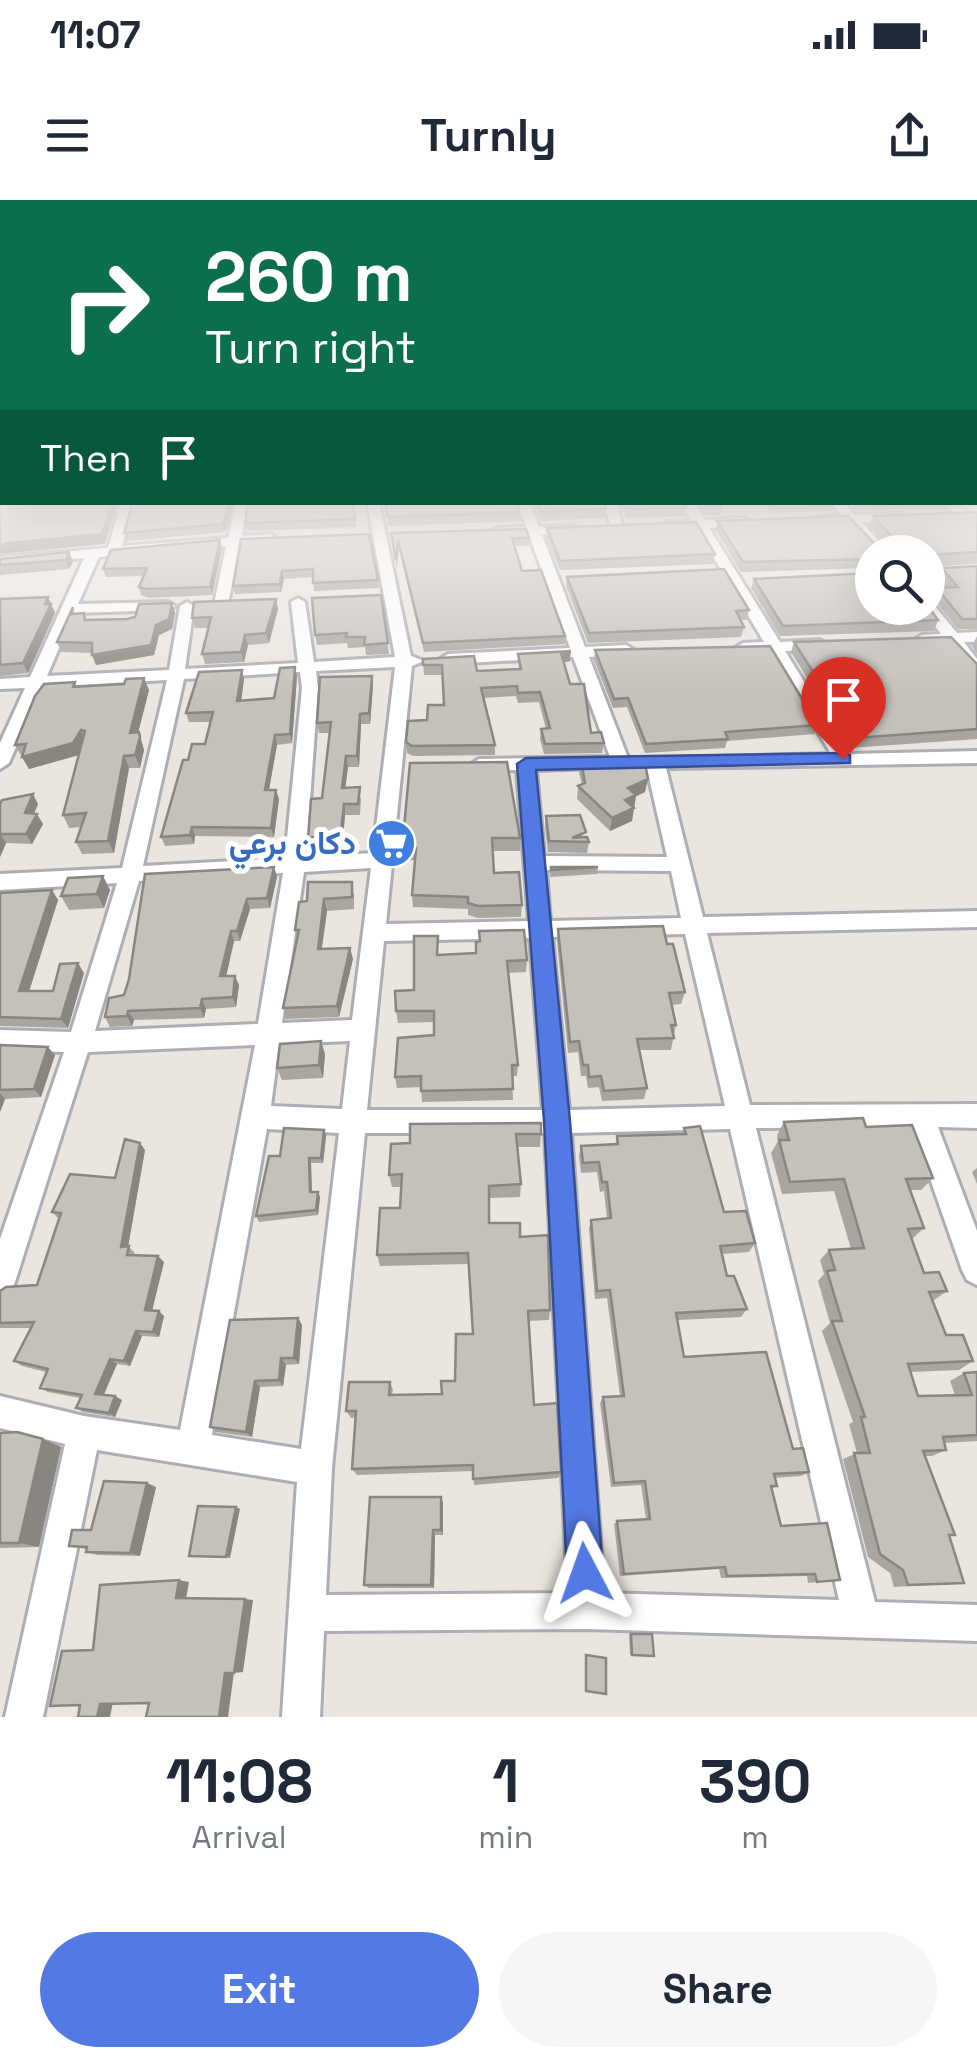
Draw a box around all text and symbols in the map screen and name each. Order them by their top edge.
text: 11:07 [50,11,141,59]
text: Turnly [420,107,557,164]
icon: menu [40,108,95,163]
icon: share [882,108,937,163]
text: 260 m [205,232,413,321]
icon: right [40,240,170,370]
text: Turn right [205,319,416,376]
icon: arrive [151,430,206,485]
text: Then [40,434,131,482]
map controls [855,535,945,625]
button: search [855,535,945,625]
pin [801,657,886,760]
icon: arrive [816,672,871,727]
supermarket icon: دكان برعي [365,817,417,869]
place label: دكان برعي [229,823,356,870]
position arrow [533,1521,637,1625]
text: 11:08 [166,1743,313,1820]
text: 1 [492,1743,519,1820]
text: 390 [699,1743,811,1820]
text: Arrival [192,1817,287,1857]
text: min [478,1817,533,1857]
text: m [741,1817,769,1857]
button: Exit [40,1932,479,2047]
button: Share [499,1932,937,2047]

